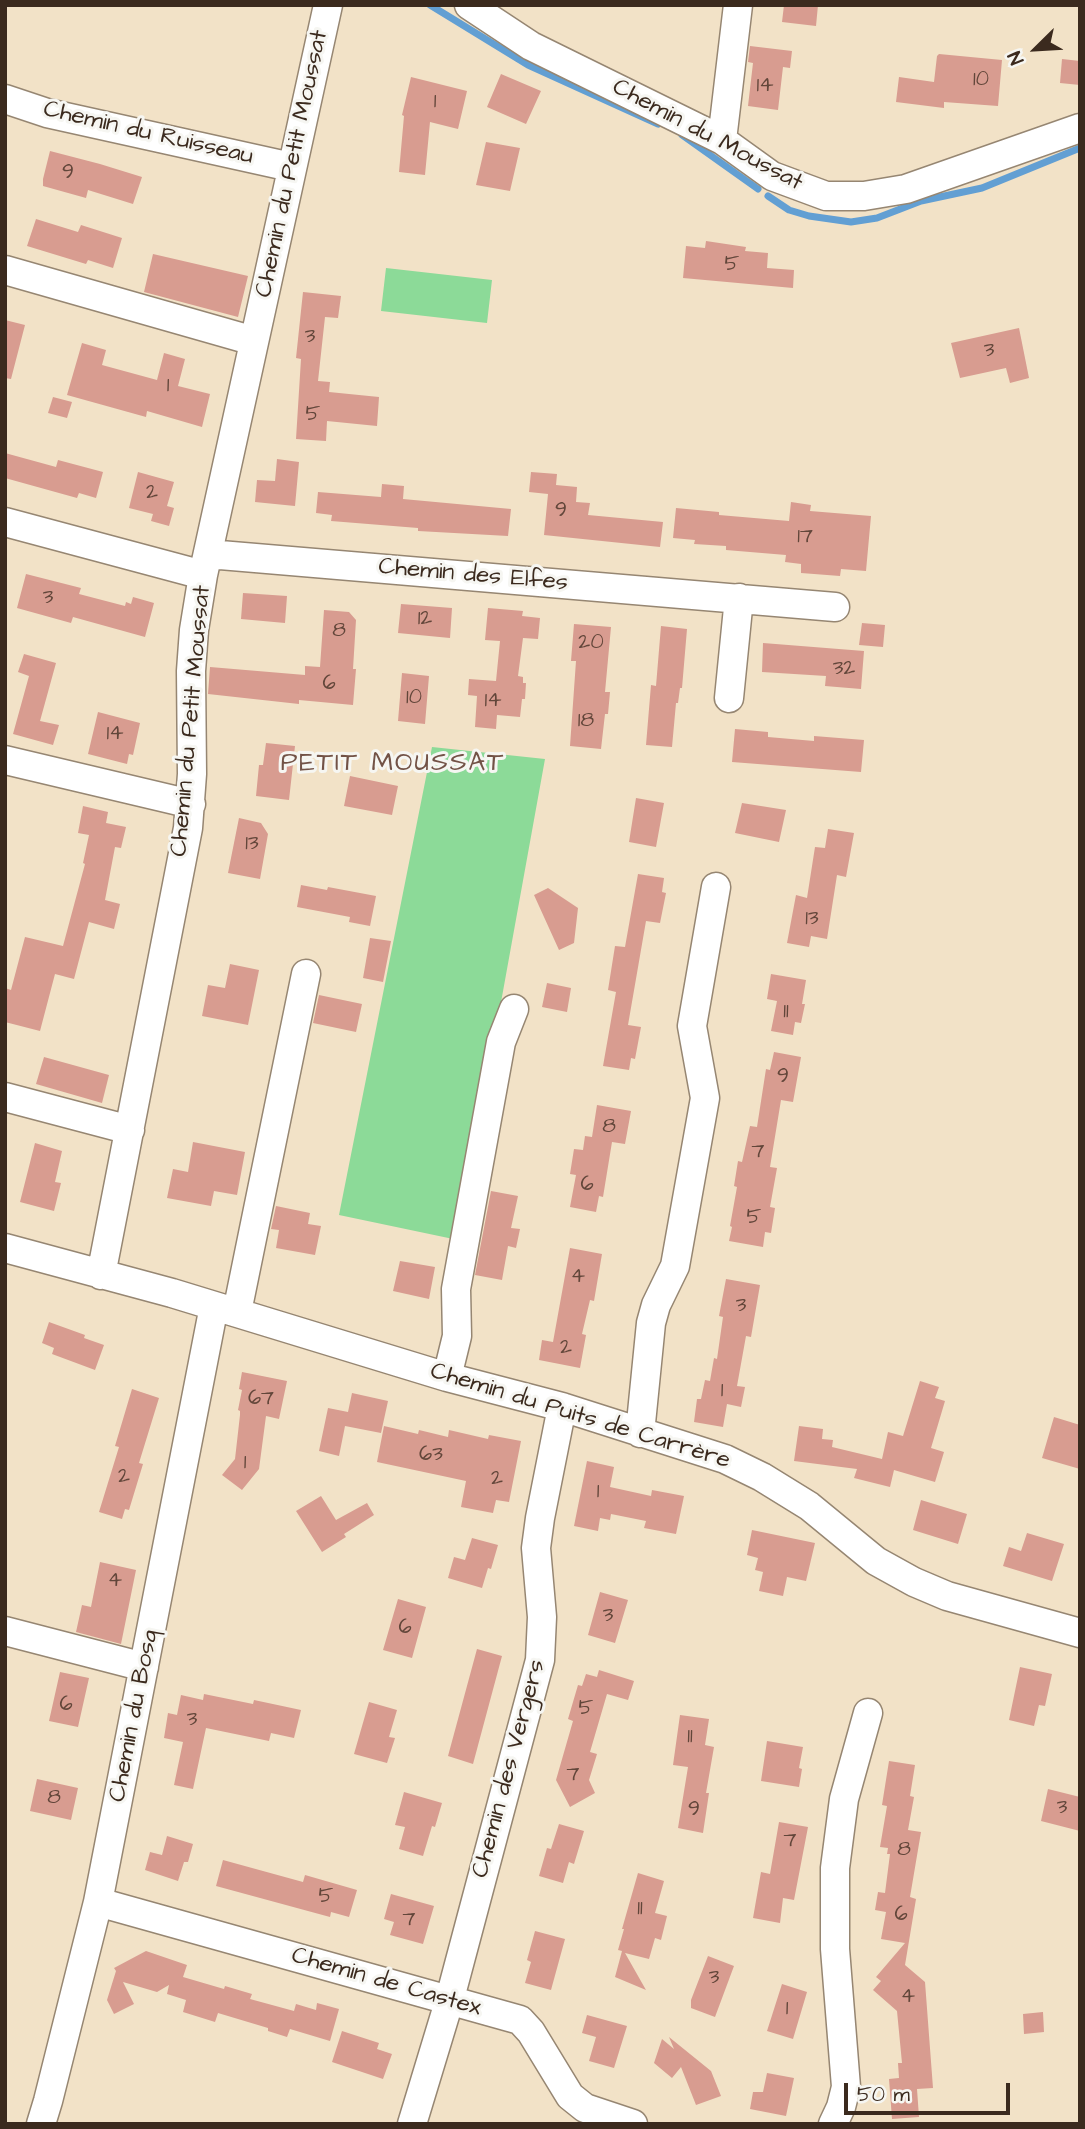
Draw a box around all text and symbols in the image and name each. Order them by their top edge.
north arrow [1001,14,1071,84]
street label: Chemin du Petit Moussat [251,28,335,300]
text: N [1002,47,1031,69]
house number: 10 [973,68,989,94]
street label: Chemin du Moussat [607,74,807,198]
house number: 14 [757,74,773,100]
house number: 1 [434,90,436,116]
street label: Chemin du Ruisseau [40,96,256,172]
house number: 9 [62,161,74,187]
house number: 5 [725,253,739,279]
house number: 3 [305,325,315,351]
house number: 3 [984,339,994,365]
house number: 1 [167,374,169,400]
house number: 5 [306,403,320,429]
house number: 2 [146,481,158,507]
house number: 9 [555,499,567,525]
house number: 17 [797,525,813,551]
street label: Chemin des Elfes [377,553,569,599]
street label: Chemin du Petit Moussat [166,584,218,858]
house number: 3 [43,586,53,612]
house number: 12 [418,607,432,633]
house number: 8 [332,619,346,645]
house number: 20 [578,631,604,657]
house number: 32 [833,657,855,683]
house number: 6 [322,672,336,698]
house number: 10 [406,686,422,712]
house number: 14 [485,689,501,715]
house number: 18 [578,709,594,735]
house number: 14 [107,722,123,748]
district label: PETIT MOUSSAT [282,749,504,781]
house number: 13 [245,832,259,858]
house number: 13 [805,907,819,933]
house number: 11 [783,1000,789,1026]
house number: 9 [777,1065,789,1091]
house number: 8 [602,1115,616,1141]
house number: 7 [752,1140,764,1166]
house number: 6 [580,1173,594,1199]
house number: 5 [747,1206,761,1232]
house number: 4 [571,1265,585,1291]
house number: 3 [736,1294,746,1320]
house number: 2 [560,1336,572,1362]
street label: Chemin du Puits de Carrère [427,1358,733,1476]
house number: 1 [721,1379,723,1405]
house number: 67 [248,1387,274,1413]
house number: 63 [419,1443,443,1469]
house number: 1 [244,1451,246,1477]
house number: 2 [118,1465,130,1491]
house number: 2 [491,1467,503,1493]
house number: 1 [597,1480,599,1506]
house number: 4 [108,1569,122,1595]
house number: 3 [603,1604,613,1630]
house number: 6 [398,1616,412,1642]
street label: Chemin du Bosq [104,1627,166,1805]
street label: Chemin des Vergers [467,1657,553,1881]
house number: 6 [59,1693,73,1719]
house number: 5 [579,1697,593,1723]
house number: 3 [187,1708,197,1734]
house number: 11 [687,1725,693,1751]
house number: 7 [567,1763,579,1789]
house number: 8 [47,1786,61,1812]
house number: 3 [1057,1796,1067,1822]
house number: 9 [688,1798,700,1824]
house number: 7 [784,1829,796,1855]
house number: 8 [897,1838,911,1864]
house number: 5 [319,1885,333,1911]
house number: 11 [637,1897,643,1923]
house number: 6 [894,1903,908,1929]
house number: 7 [403,1908,415,1934]
street label: Chemin de Castex [288,1942,484,2024]
house number: 3 [709,1966,719,1992]
house number: 4 [901,1985,915,2011]
house number: 1 [786,1997,788,2023]
scale bar [847,2070,1013,2114]
text: 50 m [857,2080,910,2109]

